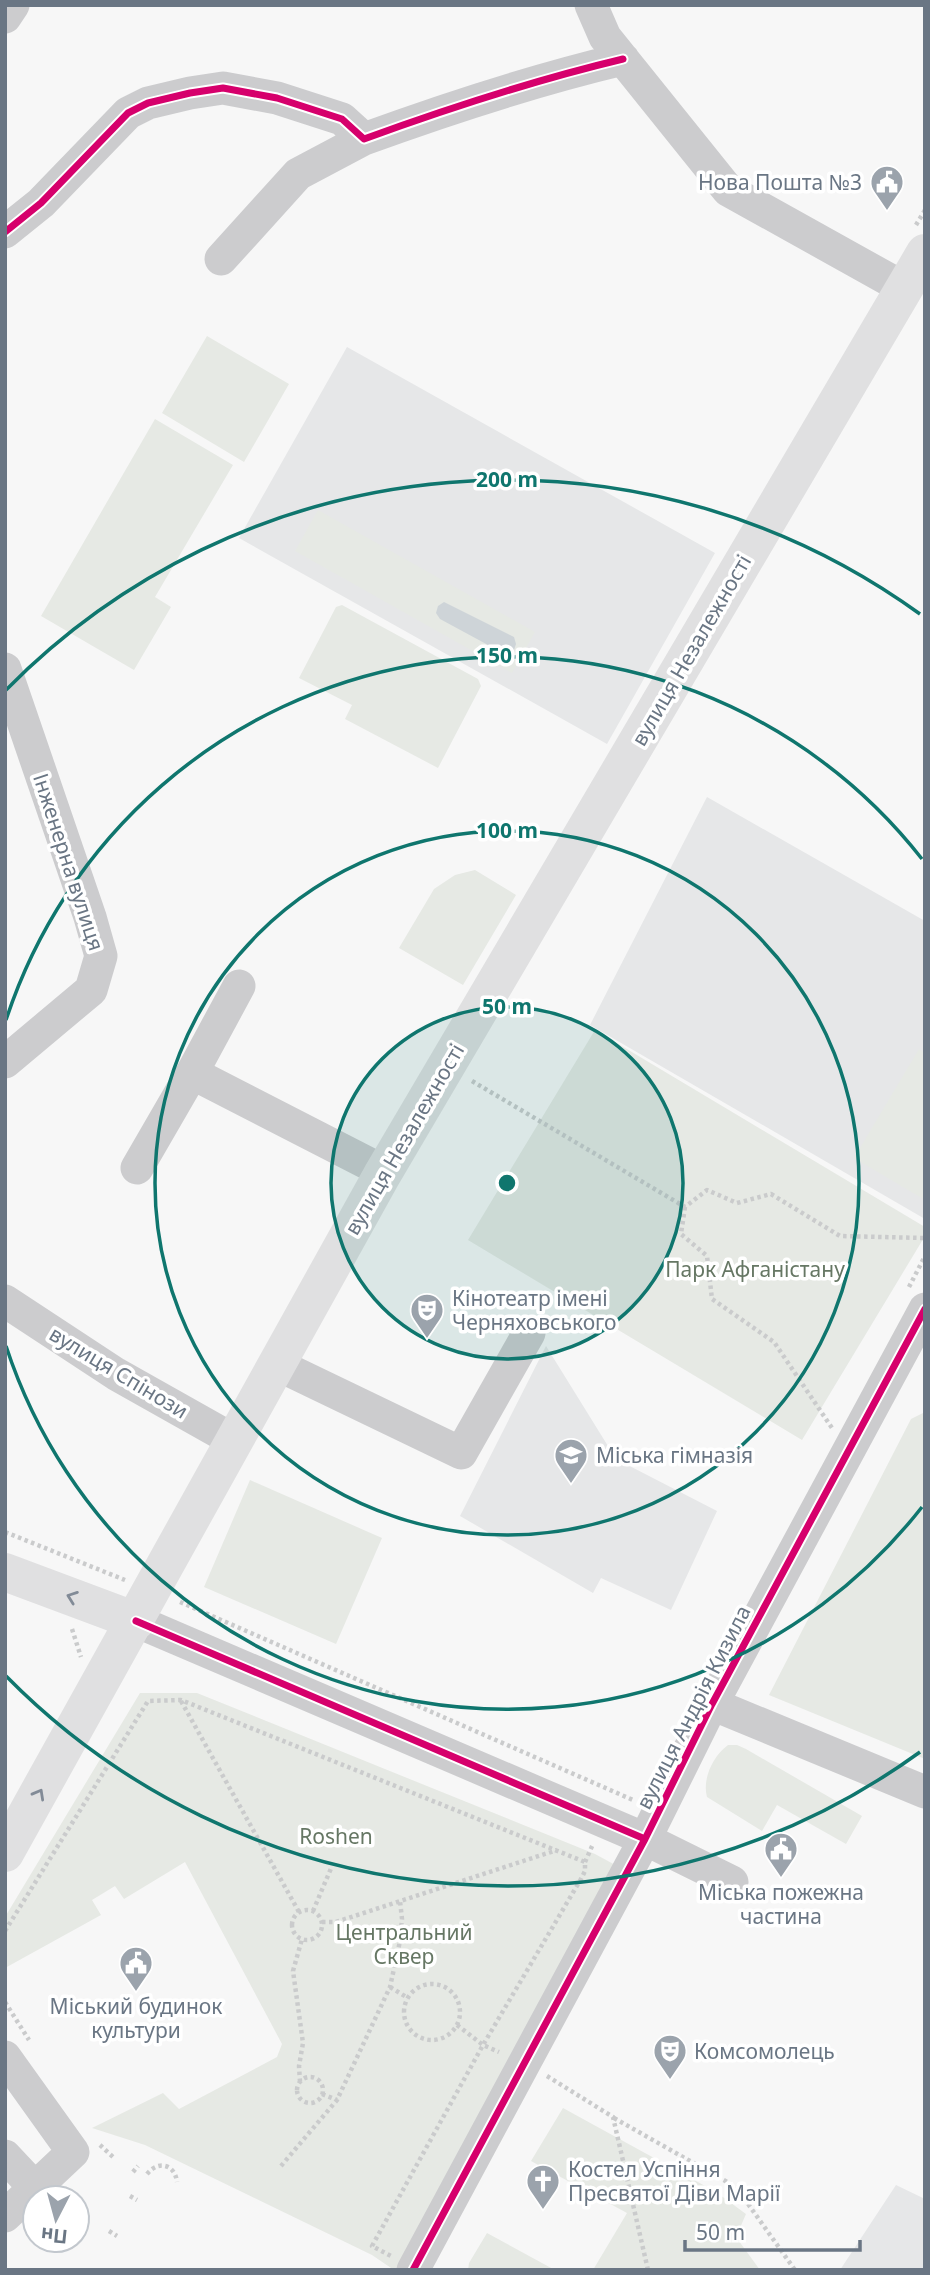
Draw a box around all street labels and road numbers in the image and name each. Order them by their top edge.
street label: вулиця Незалежності [625,549,757,751]
street label: Інженерна вулиця [27,770,111,954]
street label: вулиця Незалежності [338,1038,470,1240]
street label: вулиця Спінози [44,1319,194,1425]
street label: вулиця Андрія Кизила [629,1600,757,1814]

